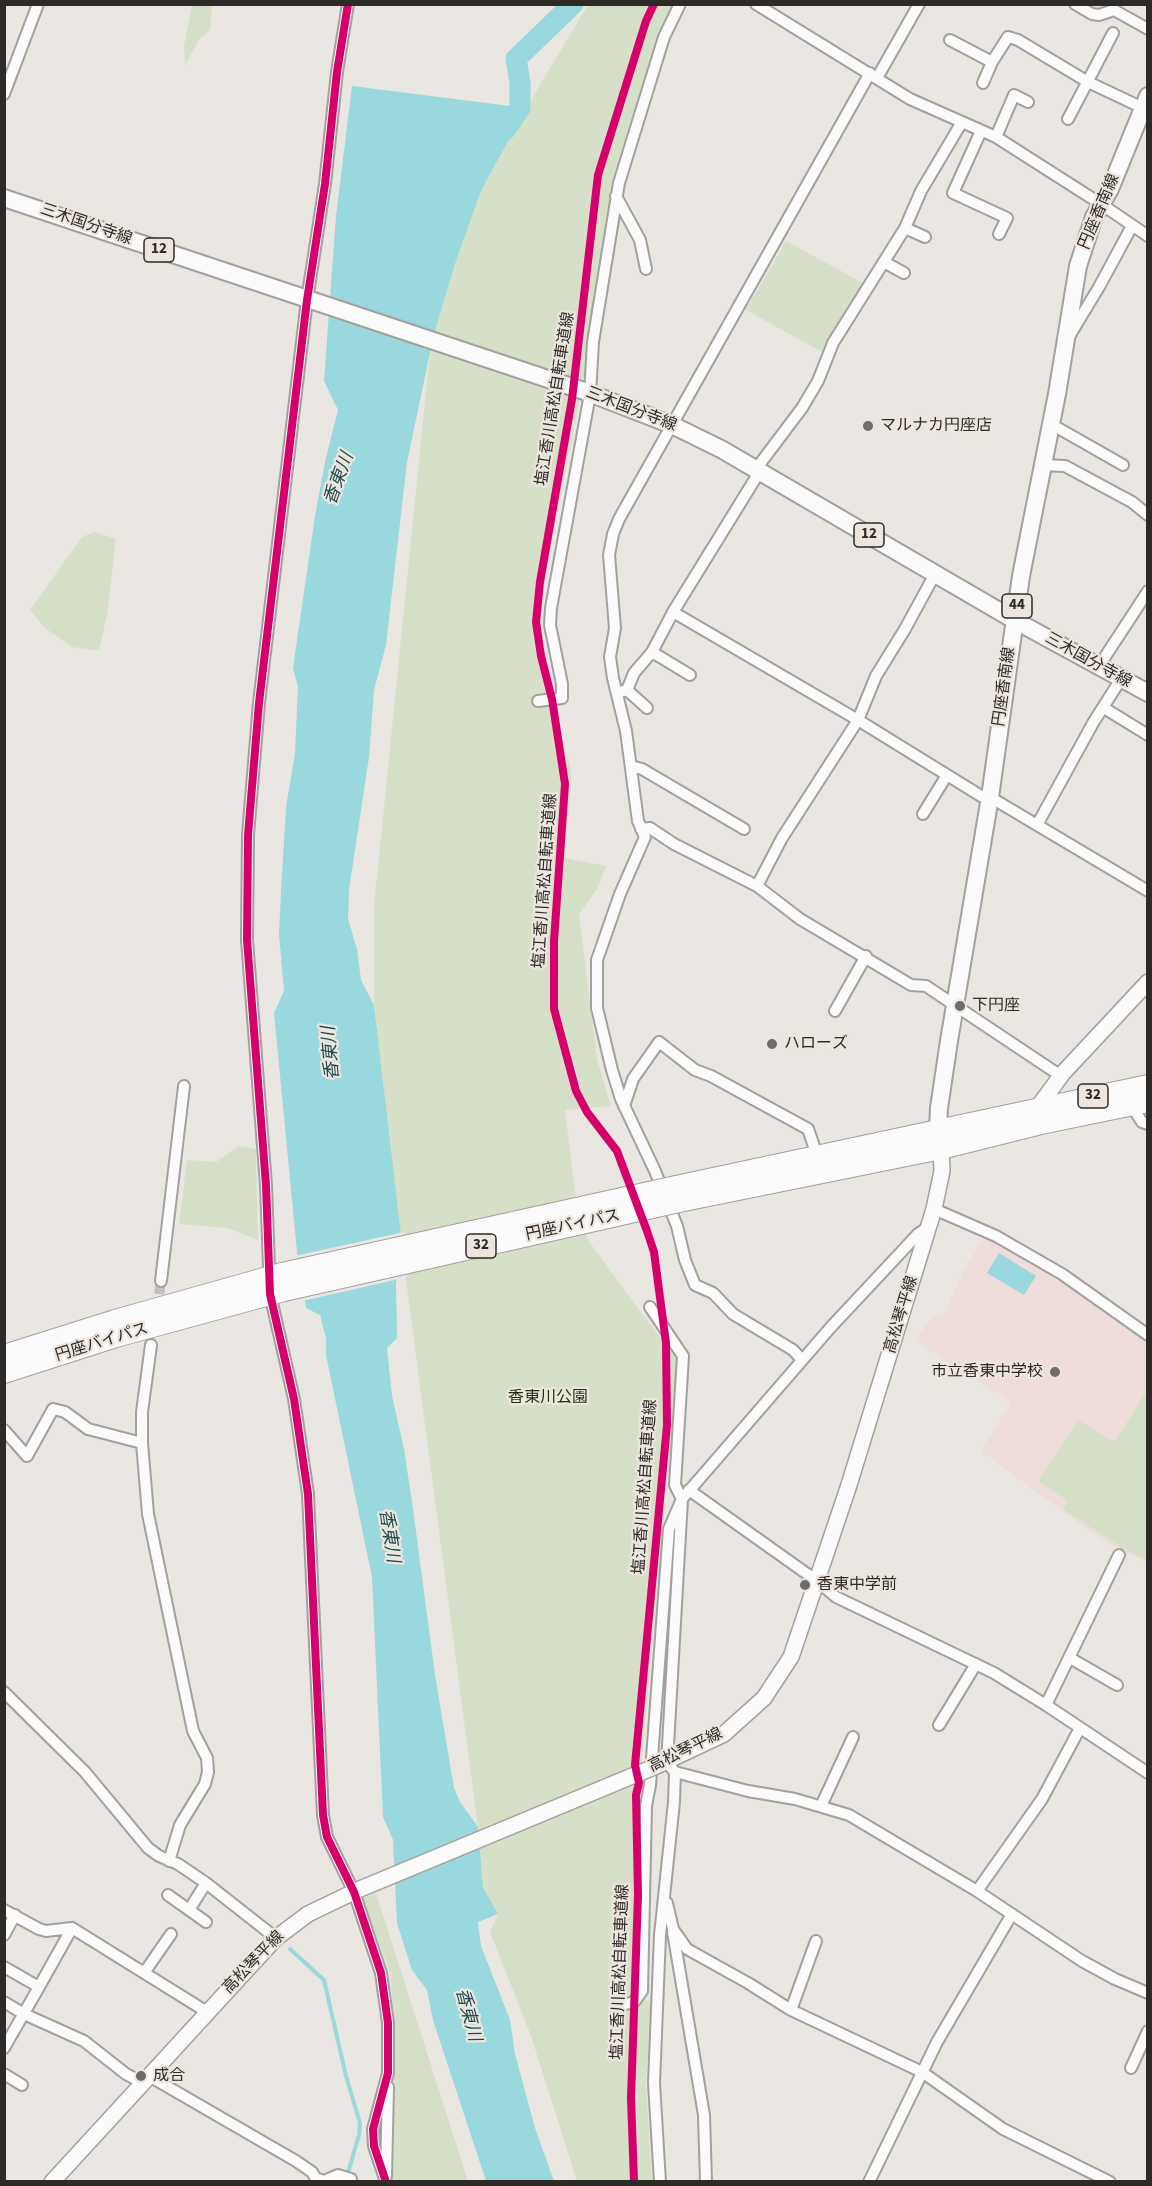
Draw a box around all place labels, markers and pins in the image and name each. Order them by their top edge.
place label: マルナカ円座店 [880,416,992,436]
marker: マルナカ円座店 [861,419,875,433]
place label: 下円座 [972,996,1020,1016]
marker: 下円座 [953,999,967,1013]
place label: ハローズ [784,1034,848,1054]
marker: ハローズ [765,1037,779,1051]
place label: 市立香東中学校 [931,1362,1043,1382]
marker: 市立香東中学校 [1048,1365,1062,1379]
place label: 香東中学前 [817,1575,897,1595]
marker: 香東中学前 [798,1578,812,1592]
place label: 成合 [153,2066,185,2086]
marker: 成合 [134,2069,148,2083]

